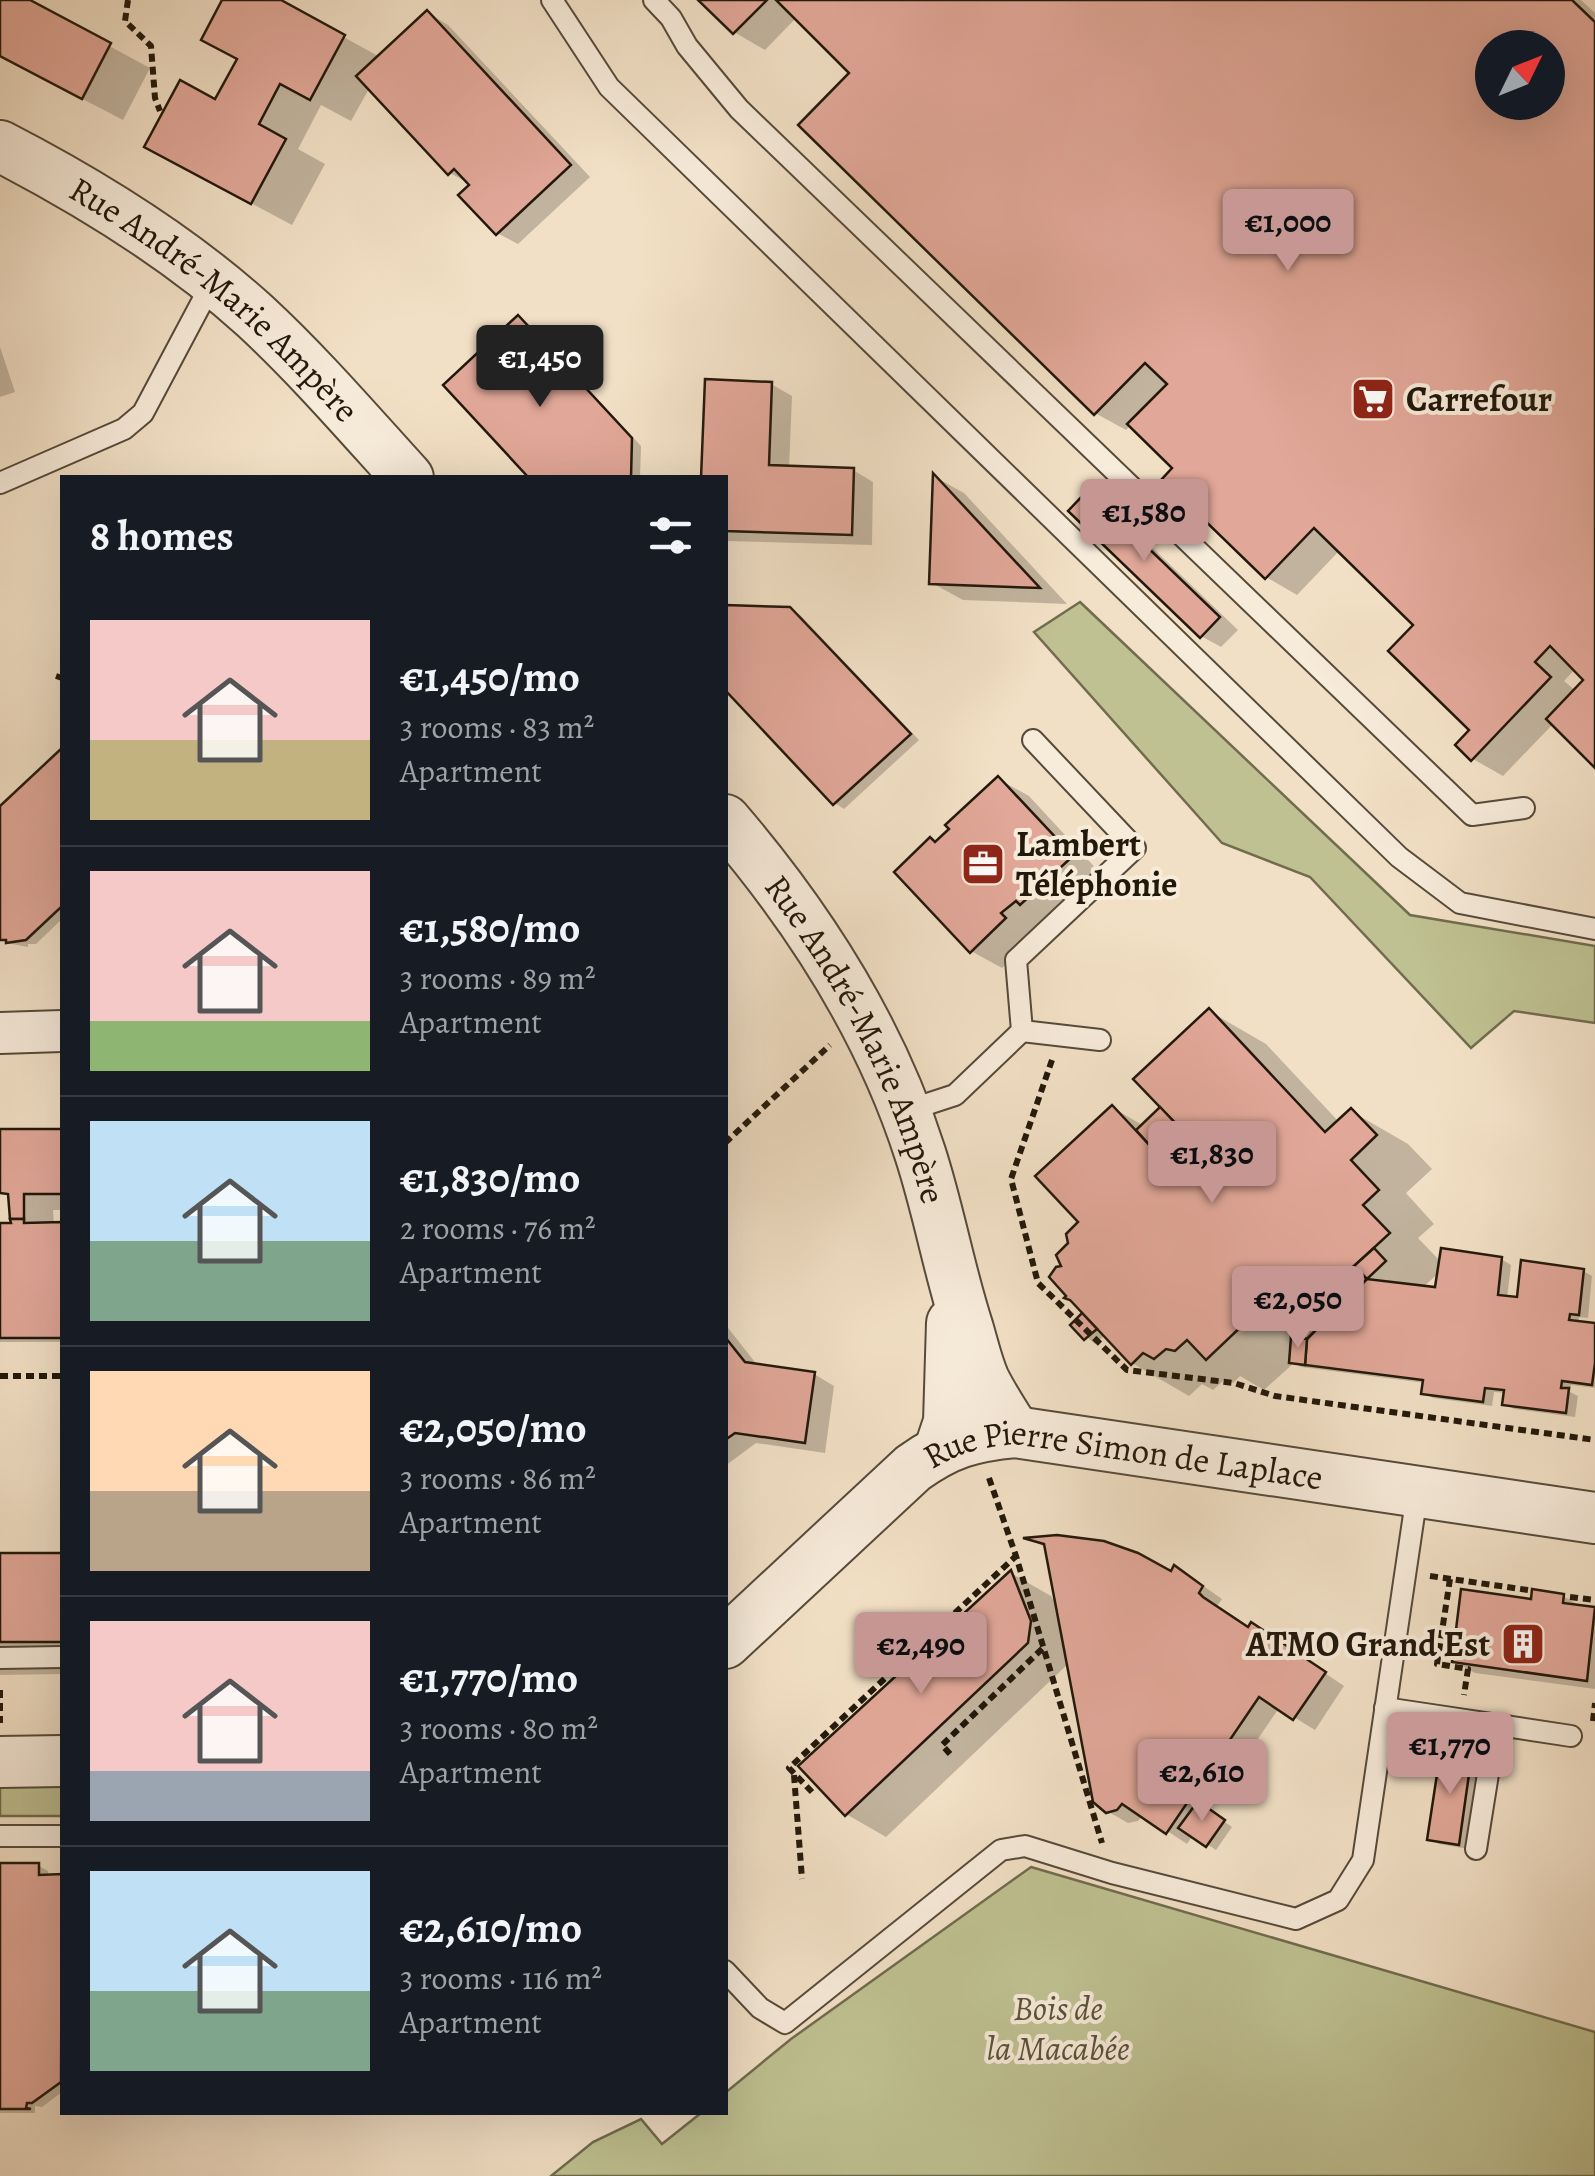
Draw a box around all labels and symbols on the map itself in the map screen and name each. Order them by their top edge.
north arrow [1475,30,1565,120]
street label: Rue André-Marie Ampère [61,165,370,432]
pin: €1,000 [1207,189,1369,274]
pin: €1,450 [459,325,621,410]
place label: Carrefour [1406,375,1552,423]
supermarket icon: Carrefour [1350,376,1396,422]
pin: €1,580 [1063,479,1225,564]
place label: Lambert Téléphonie [1016,820,1178,908]
office icon: Lambert Téléphonie [960,841,1006,887]
street label: Rue André-Marie Ampère [754,865,958,1209]
pin: €1,830 [1131,1121,1293,1206]
pin: €2,050 [1217,1266,1379,1351]
street label: Rue Pierre Simon de Laplace [914,1408,1326,1501]
pin: €2,490 [840,1612,1002,1697]
place label: ATMO Grand Est [1245,1620,1490,1668]
building icon: ATMO Grand Est [1500,1621,1546,1667]
pin: €1,770 [1369,1712,1531,1797]
pin: €2,610 [1121,1739,1283,1824]
park label: Bois de la Macabée [986,1984,1130,2072]

